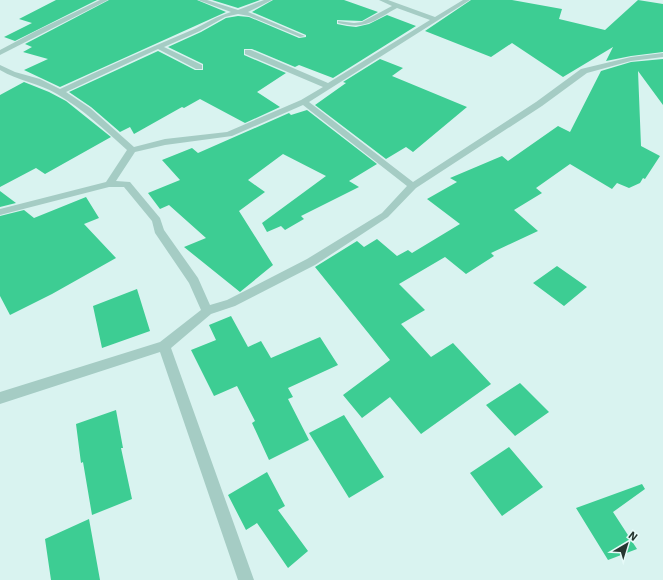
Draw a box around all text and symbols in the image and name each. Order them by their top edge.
north arrow [607,524,647,564]
text: N [626,528,641,544]

